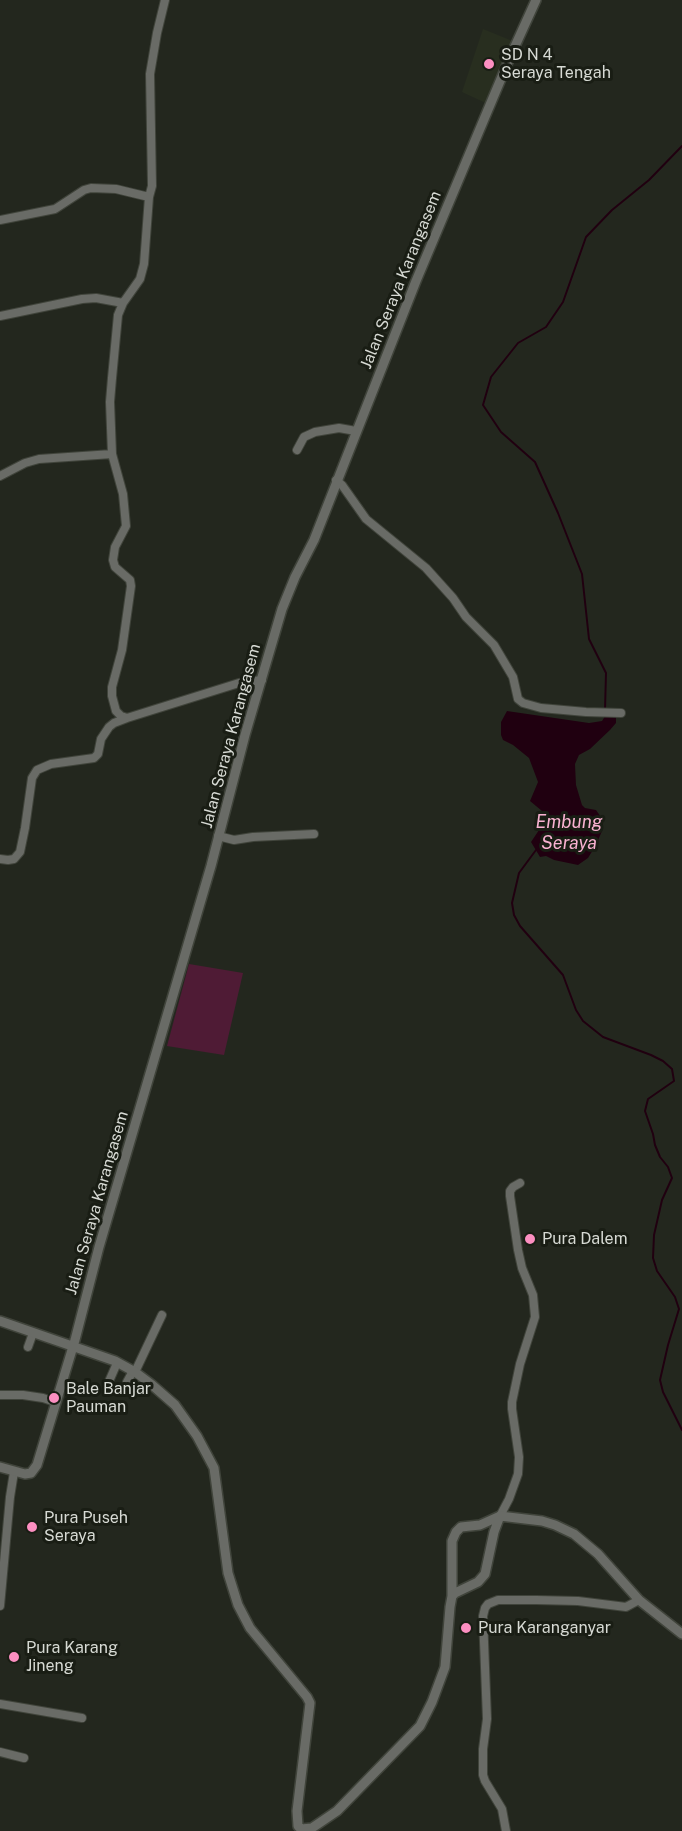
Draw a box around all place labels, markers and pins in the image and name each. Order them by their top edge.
place label: SD N 4 Seraya Tengah [501,45,611,83]
marker: SD N 4 Seraya Tengah [482,57,496,71]
place label: Pura Dalem [542,1229,628,1249]
marker: Pura Dalem [523,1232,537,1246]
place label: Bale Banjar Pauman [66,1379,151,1417]
marker: Bale Banjar Pauman [47,1391,61,1405]
place label: Pura Puseh Seraya [44,1508,128,1546]
marker: Pura Puseh Seraya [25,1520,39,1534]
place label: Pura Karanganyar [478,1618,611,1638]
marker: Pura Karanganyar [459,1621,473,1635]
place label: Pura Karang Jineng [26,1638,118,1676]
marker: Pura Karang Jineng [7,1650,21,1664]

